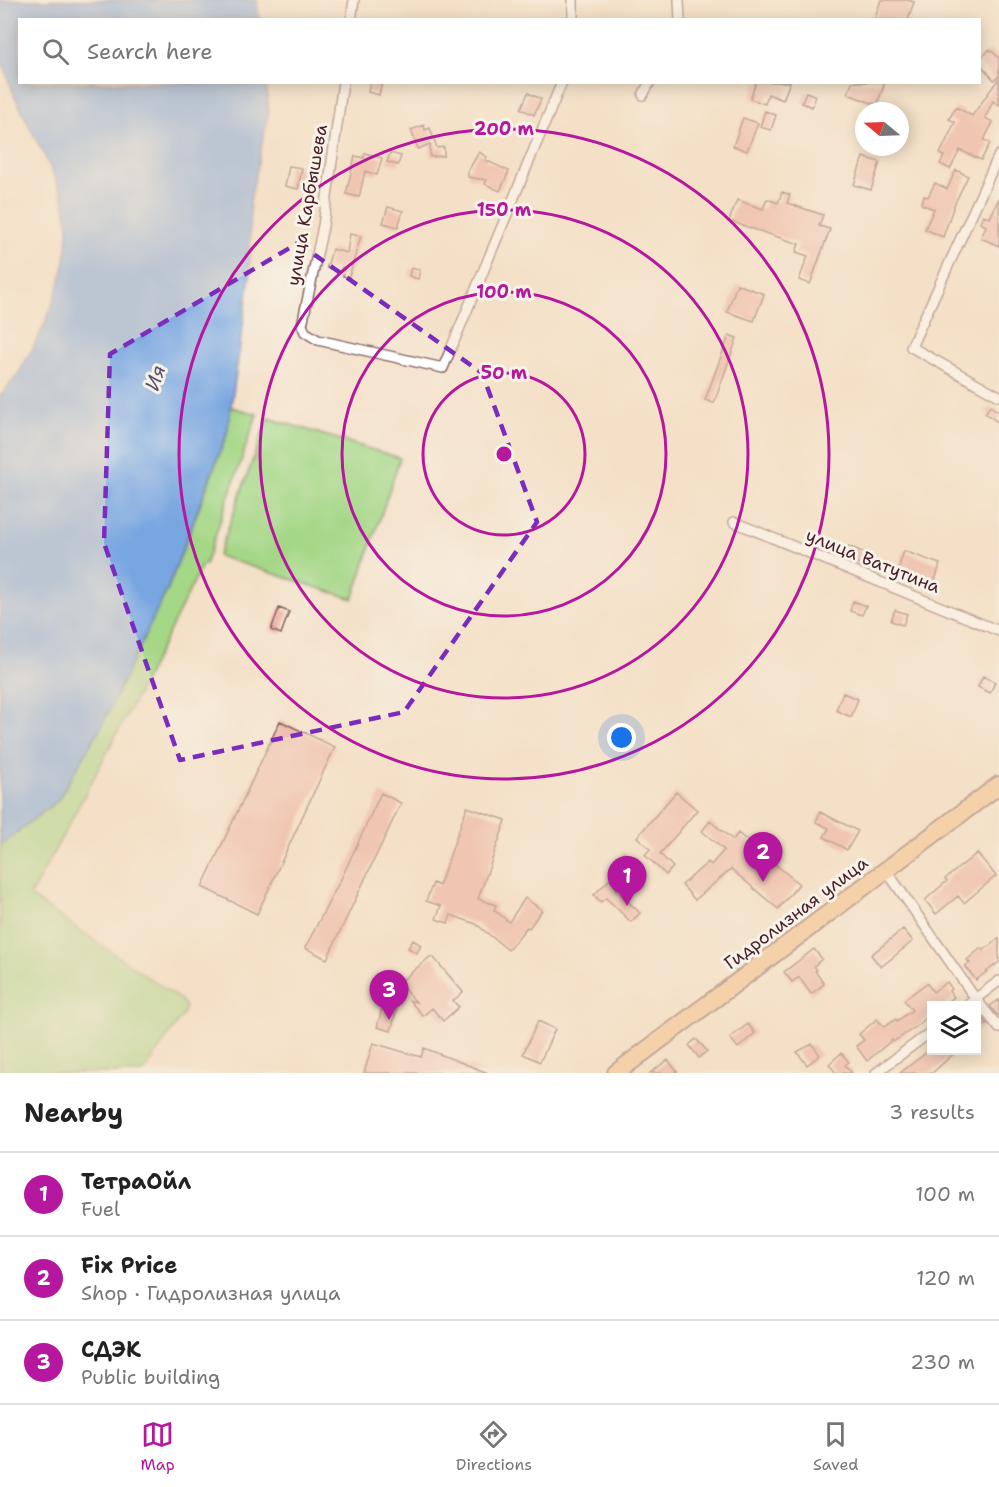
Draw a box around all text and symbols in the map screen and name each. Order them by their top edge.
search box [18,18,981,84]
icon: search [39,35,72,68]
text: Search here [87,37,213,66]
north arrow [855,102,909,156]
text: 200 m [474,117,535,141]
street label: улица Карбышева [281,122,333,288]
text: 150 m [477,198,532,222]
text: 100 m [476,280,532,304]
text: 50 m [481,361,528,385]
water label: Ия [139,362,171,394]
centre of rings [494,444,514,464]
street label: улица Ватутина [802,523,944,599]
your location [607,723,636,752]
pin: 2 [744,832,783,882]
street label: Гидролизная улица [719,851,873,975]
pin: 1 [608,856,646,906]
pin: 3 [370,970,408,1020]
map controls [927,1001,981,1055]
button: layers [927,1001,981,1055]
text: Nearby [24,1095,123,1130]
text: 3 results [889,1099,975,1125]
text: ТетраОйл [81,1167,191,1196]
text: 1 [39,1181,48,1207]
text: 100 m [915,1181,975,1207]
text: Fuel [81,1196,120,1222]
text: Fix Price [81,1251,177,1280]
text: 2 [37,1265,51,1291]
text: 120 m [916,1265,975,1291]
text: Shop · Гидролизная улица [81,1280,340,1306]
text: СДЭК [81,1335,141,1364]
text: 3 [37,1349,51,1375]
text: 230 m [910,1349,975,1375]
text: Public building [81,1364,220,1390]
tab: Map [141,1418,175,1475]
tab: Directions [456,1418,532,1475]
tab: Saved [813,1418,859,1475]

